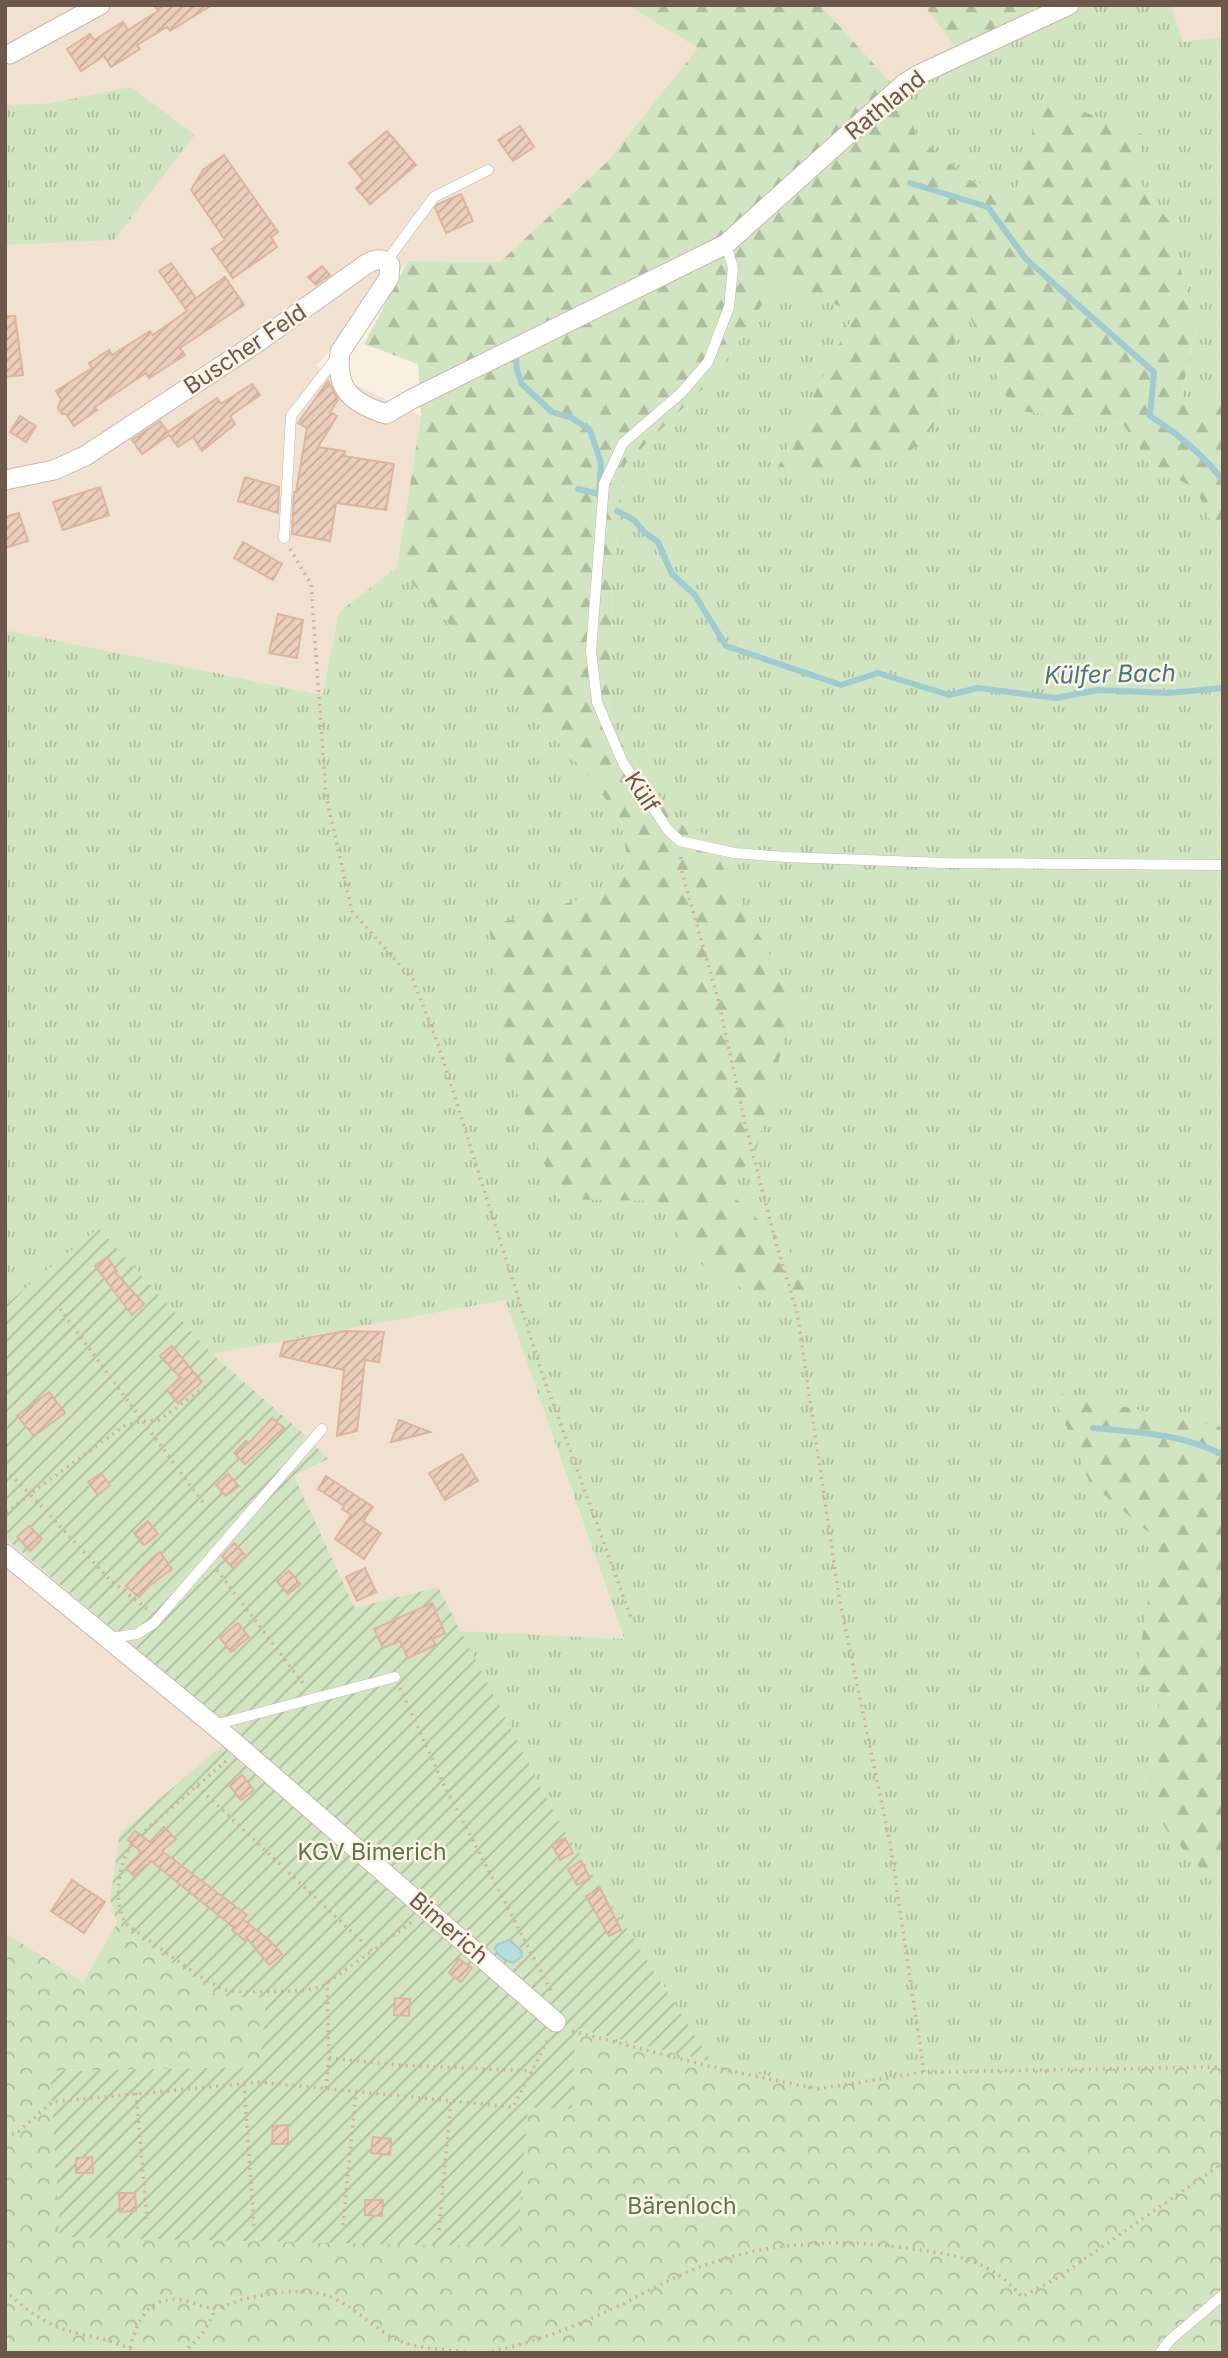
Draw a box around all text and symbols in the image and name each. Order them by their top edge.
street label: Rathland [839,64,931,146]
street label: Buscher Feld [178,298,312,400]
water label: Külfer Bach [1044,658,1176,690]
street label: Külf [619,767,666,818]
park label: KGV Bimerich [297,1838,447,1866]
street label: Bimerich [404,1886,494,1970]
park label: Bärenloch [627,2192,737,2220]

